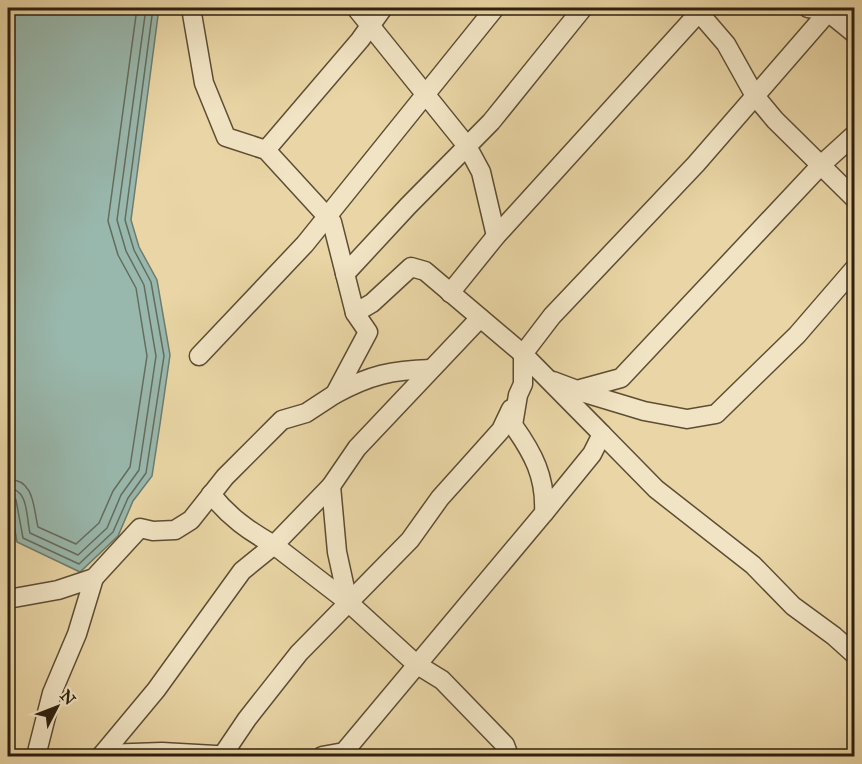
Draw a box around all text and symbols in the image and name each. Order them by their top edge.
north arrow [27,677,87,737]
text: N [56,686,80,709]

